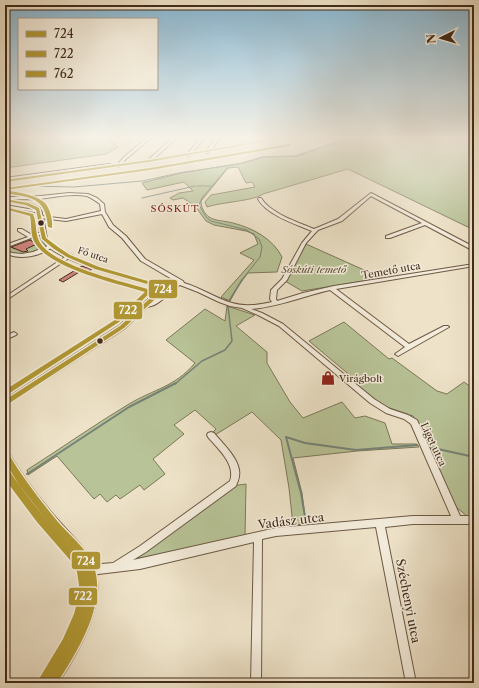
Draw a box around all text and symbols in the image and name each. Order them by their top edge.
legend [18,18,158,90]
north arrow [421,18,461,58]
text: 724 [54,26,74,41]
text: N [424,33,438,44]
text: 722 [54,46,74,61]
text: 762 [54,66,74,81]
district label: SÓSKÚT [150,202,200,215]
unlabelled marker [36,218,46,228]
street label: Fő utca [76,244,110,265]
street label: Temető utca [361,259,422,282]
park label: Sóskúti temető [281,263,348,276]
line badge: 724 [148,279,178,299]
text: 724 [154,282,173,296]
line badge: 722 [113,301,143,320]
text: 722 [119,303,138,317]
unlabelled marker [95,336,105,346]
shop icon: Virágbolt [320,370,336,386]
place label: Virágbolt [338,372,383,385]
street label: Liget utca [418,420,450,469]
street label: Vadász utca [256,509,325,532]
line badge: 724 [71,551,101,570]
text: 724 [77,554,96,568]
street label: Széchenyi utca [393,557,424,645]
line badge: 722 [68,587,98,606]
text: 722 [74,589,93,603]

